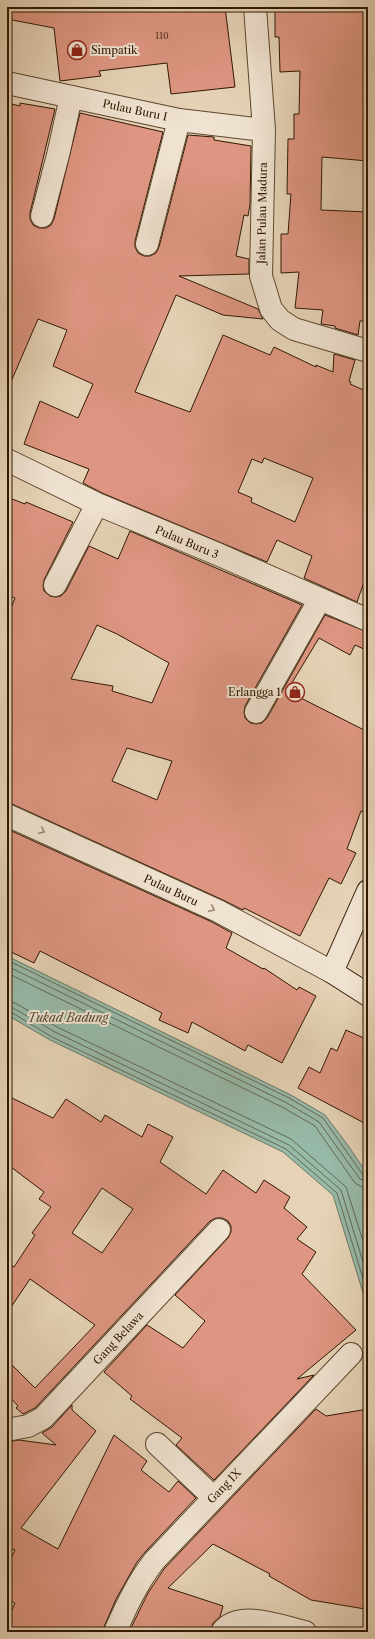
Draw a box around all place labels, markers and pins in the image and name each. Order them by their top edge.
shop icon: Simpatik [66,39,88,61]
place label: Simpatik [91,43,138,57]
shop icon: Erlangga 1 [284,681,306,703]
place label: Erlangga 1 [228,685,281,699]

